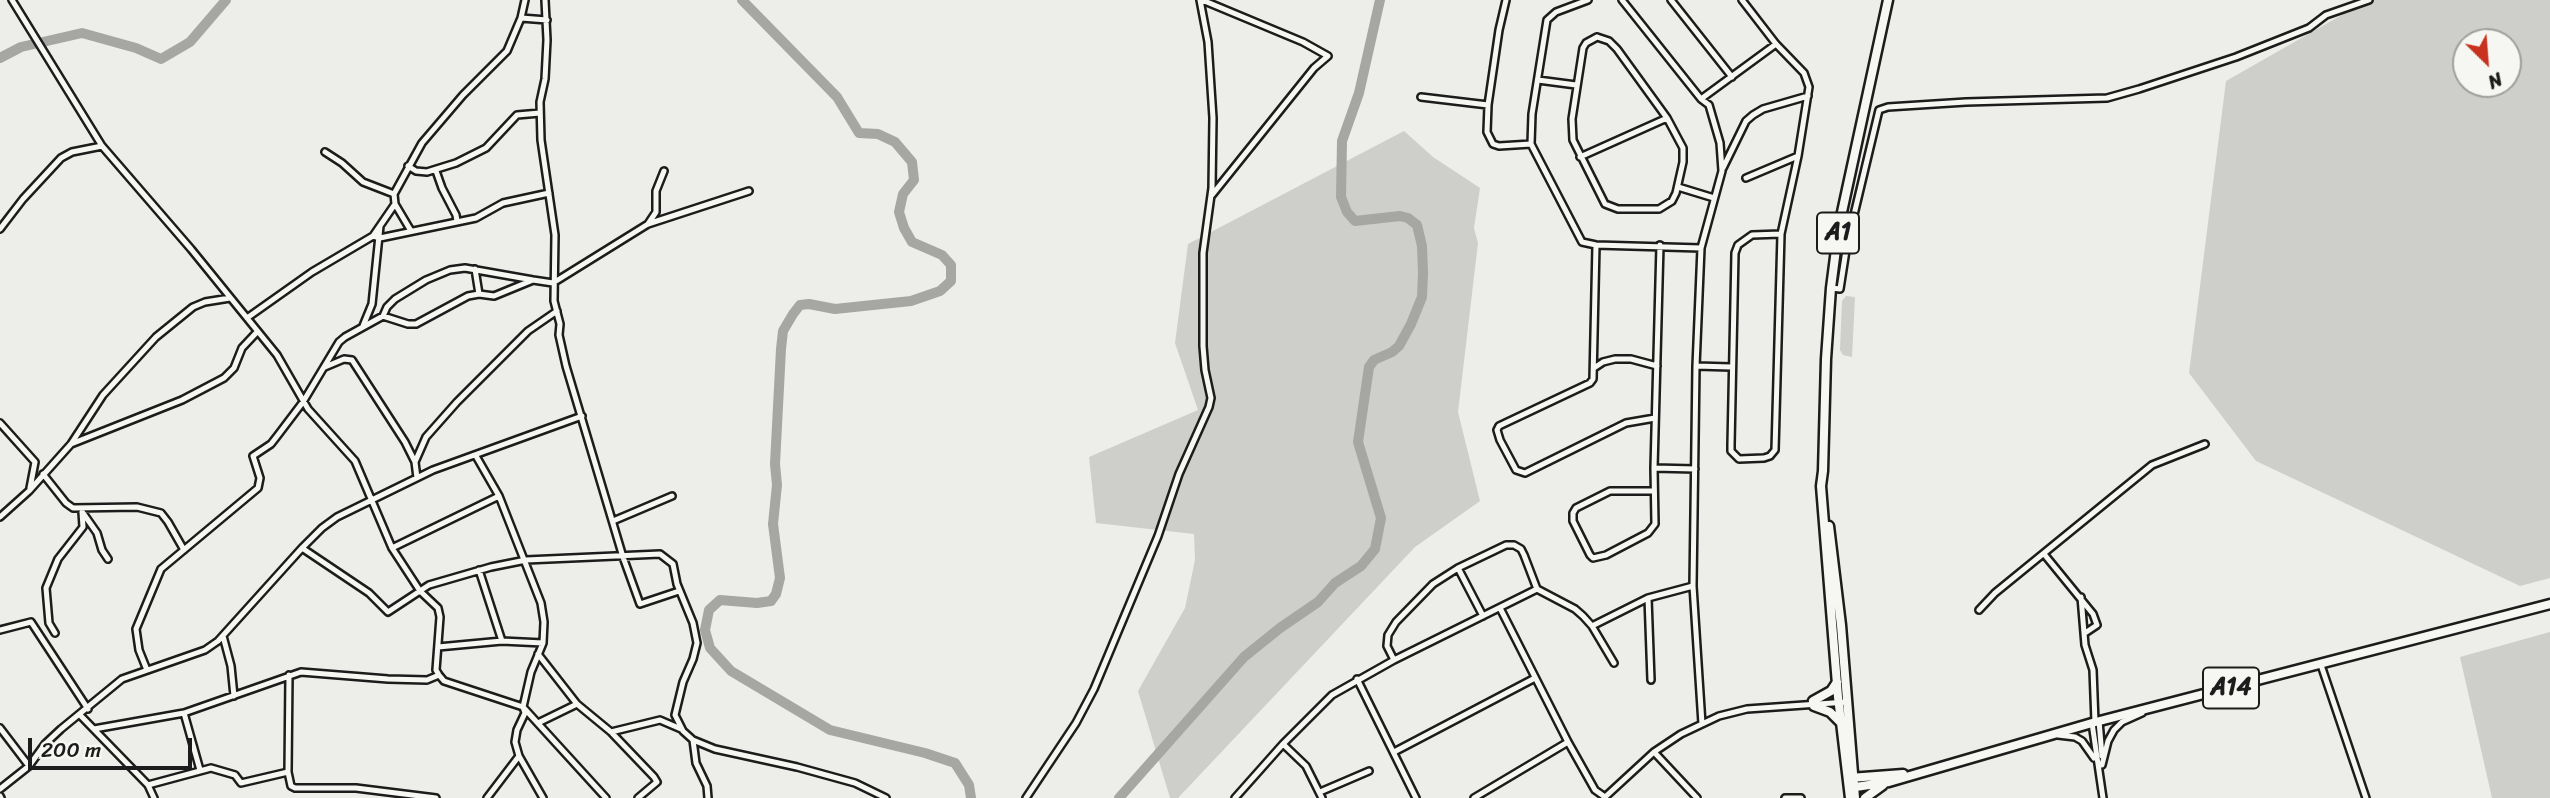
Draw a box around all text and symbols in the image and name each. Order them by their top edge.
north arrow [2452,28,2522,98]
text: N [2482,63,2508,98]
road number: A1 [1817,212,1859,254]
road number: A14 [2203,668,2259,708]
scale bar [32,724,196,768]
text: 200 m [41,731,101,769]

